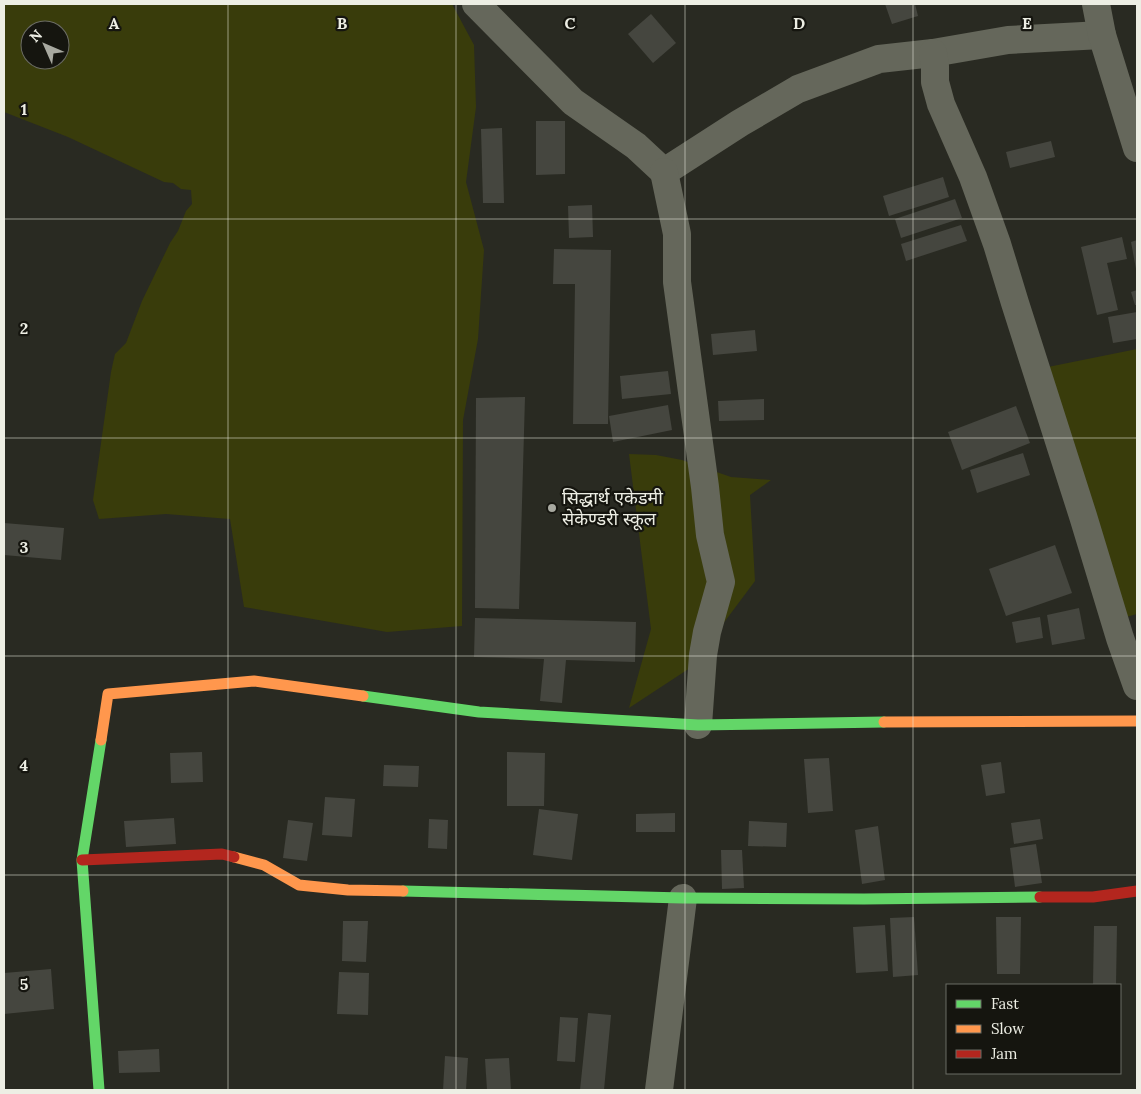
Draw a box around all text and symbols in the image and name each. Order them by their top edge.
text: A [109,13,120,33]
text: B [337,13,348,33]
text: C [564,13,576,33]
text: D [793,13,805,33]
text: E [1022,13,1032,33]
north arrow [20,20,70,70]
text: N [26,25,46,46]
text: 1 [21,99,27,119]
text: 2 [20,318,28,338]
place label: सिद्धार्थ एकेडमी सेकेण्डरी स्कूल [562,486,663,531]
marker: सिद्धार्थ एकेडमी सेकेण्डरी स्कूल [546,502,558,514]
text: 3 [20,537,29,557]
text: 4 [20,755,29,775]
text: 5 [20,974,29,994]
legend [946,984,1121,1074]
text: Fast [991,994,1019,1013]
text: Slow [991,1019,1024,1038]
text: Jam [990,1044,1018,1063]

